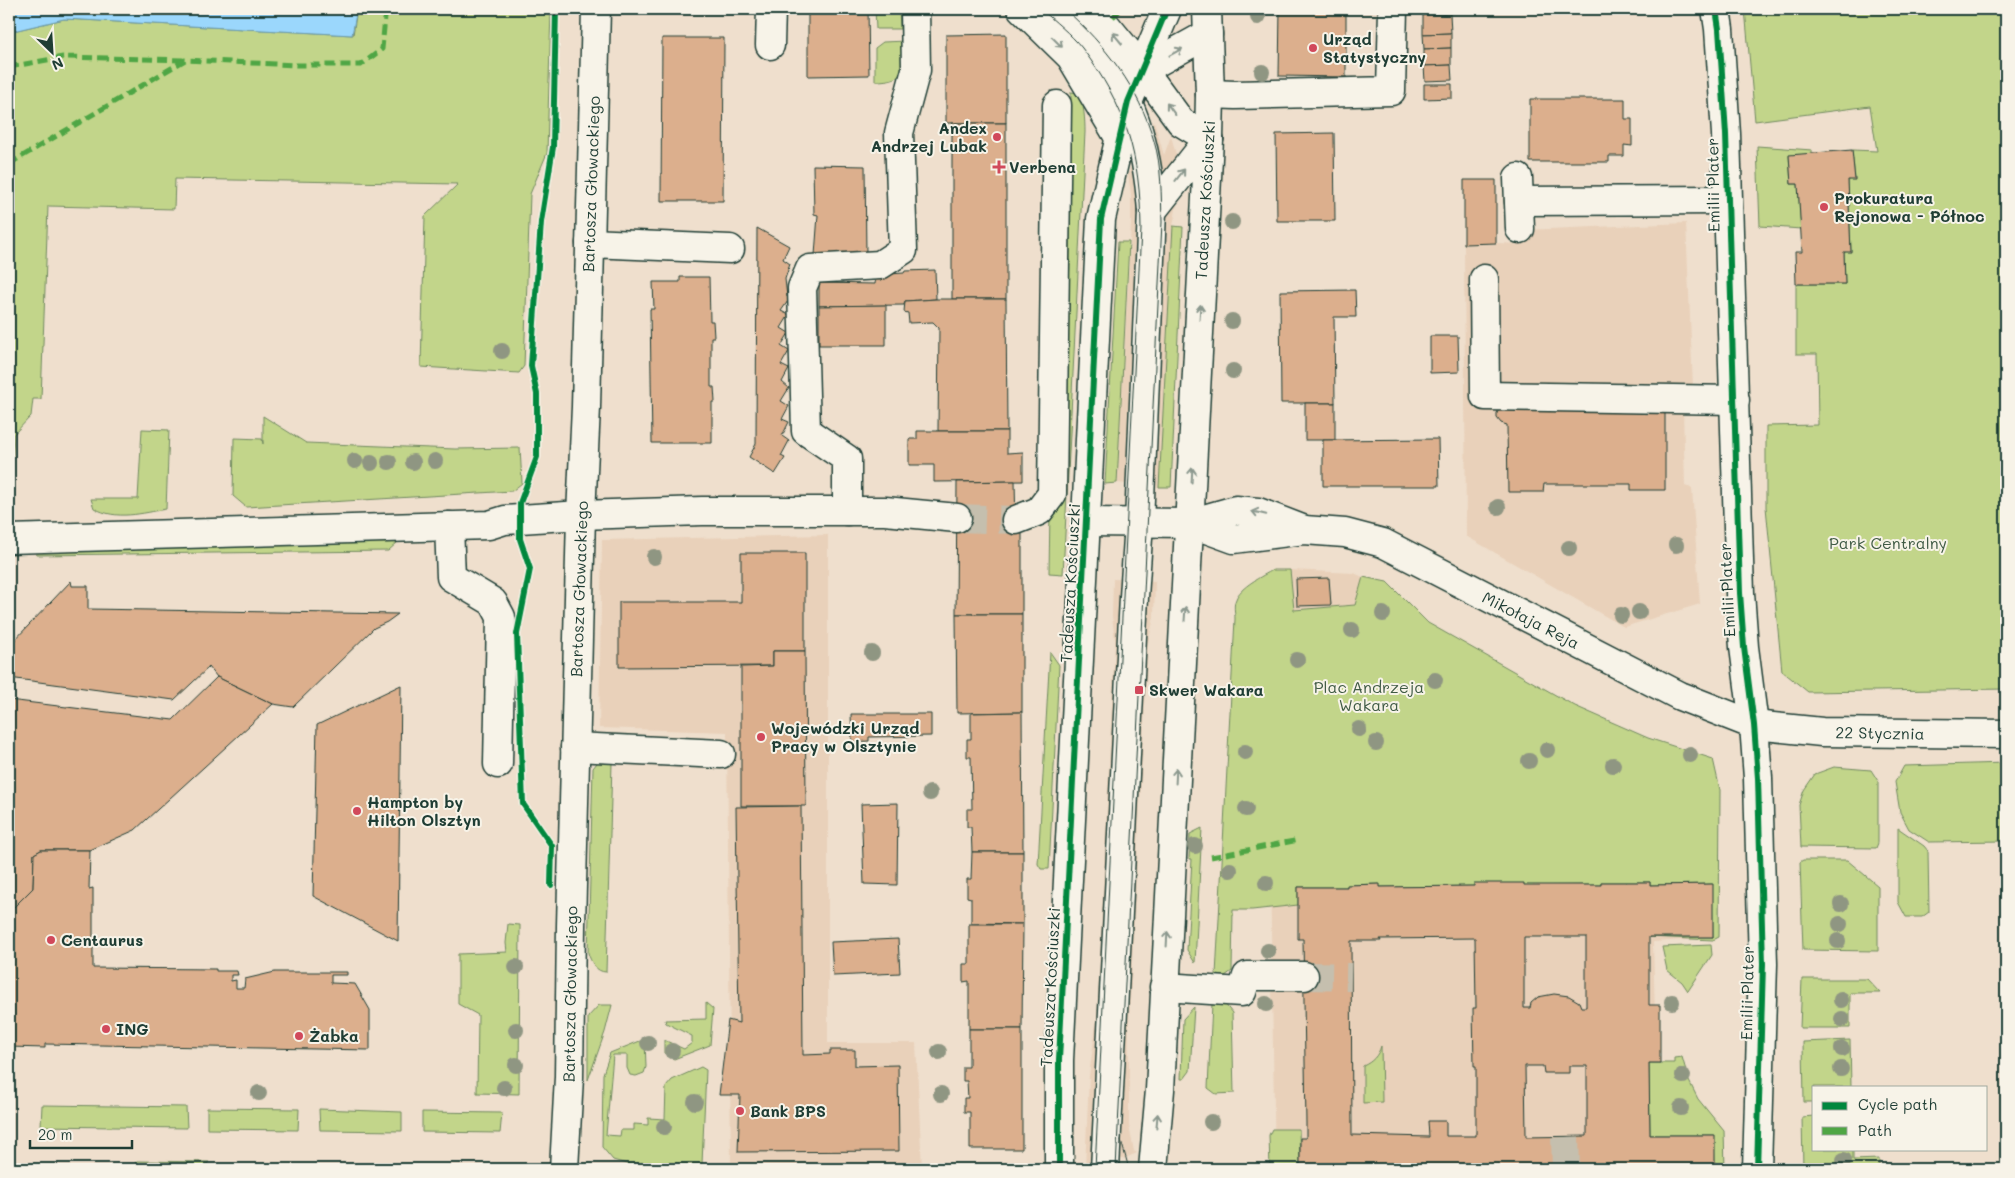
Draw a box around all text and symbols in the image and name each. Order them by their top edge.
north arrow [28,28,78,78]
place label: Urząd Statystyczny [1323,28,1426,67]
one-way arrow [1112,32,1123,45]
one-way arrow [1051,36,1063,49]
marker: Urząd Statystyczny [1307,42,1319,54]
one-way arrow [1168,47,1183,57]
text: N [49,53,67,75]
street label: Bartosza Głowackiego [577,95,604,272]
one-way arrow [1166,103,1177,116]
place label: Andex Andrzej Lubak [871,117,987,156]
street label: Tadeusza Kościuszki [1190,120,1219,280]
marker: Andex Andrzej Lubak [991,131,1003,143]
street label: Emilii Plater [1701,138,1724,232]
place label: Verbena [1009,156,1076,177]
marker: Verbena [993,161,1005,173]
one-way arrow [1175,169,1186,182]
place label: Prokuratura Rejonowa - Północ [1834,187,1984,226]
marker: Prokuratura Rejonowa - Północ [1818,201,1830,213]
one-way arrow [1195,304,1204,320]
one-way arrow [1188,467,1197,483]
street label: Bartosza Głowackiego [565,500,592,677]
street label: Tadeusza Kościuszki [1055,503,1084,663]
one-way arrow [1251,508,1267,517]
park label: Park Centralny [1829,532,1947,553]
street label: Emilii Plater [1714,542,1739,638]
street label: Mikołaja Reja [1479,586,1583,653]
one-way arrow [1180,606,1189,622]
park label: Plac Andrzeja Wakara [1314,676,1424,715]
place label: Skwer Wakara [1149,679,1264,700]
marker: Skwer Wakara [1133,684,1145,696]
place label: Wojewódzki Urząd Pracy w Olsztynie [771,717,919,756]
street label: 22 Stycznia [1835,721,1925,744]
marker: Wojewódzki Urząd Pracy w Olsztynie [755,731,767,743]
one-way arrow [1171,769,1180,785]
place label: Hampton by Hilton Olsztyn [367,791,481,830]
marker: Hampton by Hilton Olsztyn [351,805,363,817]
street label: Bartosza Głowackiego [557,906,582,1082]
street label: Tadeusza Kościuszki [1035,907,1064,1067]
place label: Centaurus [61,929,143,950]
one-way arrow [1162,931,1171,947]
marker: Centaurus [45,934,57,946]
street label: Emilii Plater [1735,946,1758,1040]
place label: ING [116,1018,149,1039]
marker: ING [100,1023,112,1035]
place label: Żabka [309,1025,359,1046]
marker: Żabka [293,1030,305,1042]
legend [1812,1086,1988,1150]
text: Cycle path [1858,1094,1937,1114]
place label: Bank BPS [750,1100,826,1121]
marker: Bank BPS [734,1105,746,1117]
one-way arrow [1152,1113,1162,1129]
scale bar [30,1118,132,1150]
text: Path [1858,1120,1892,1140]
text: 20 m [38,1124,72,1144]

